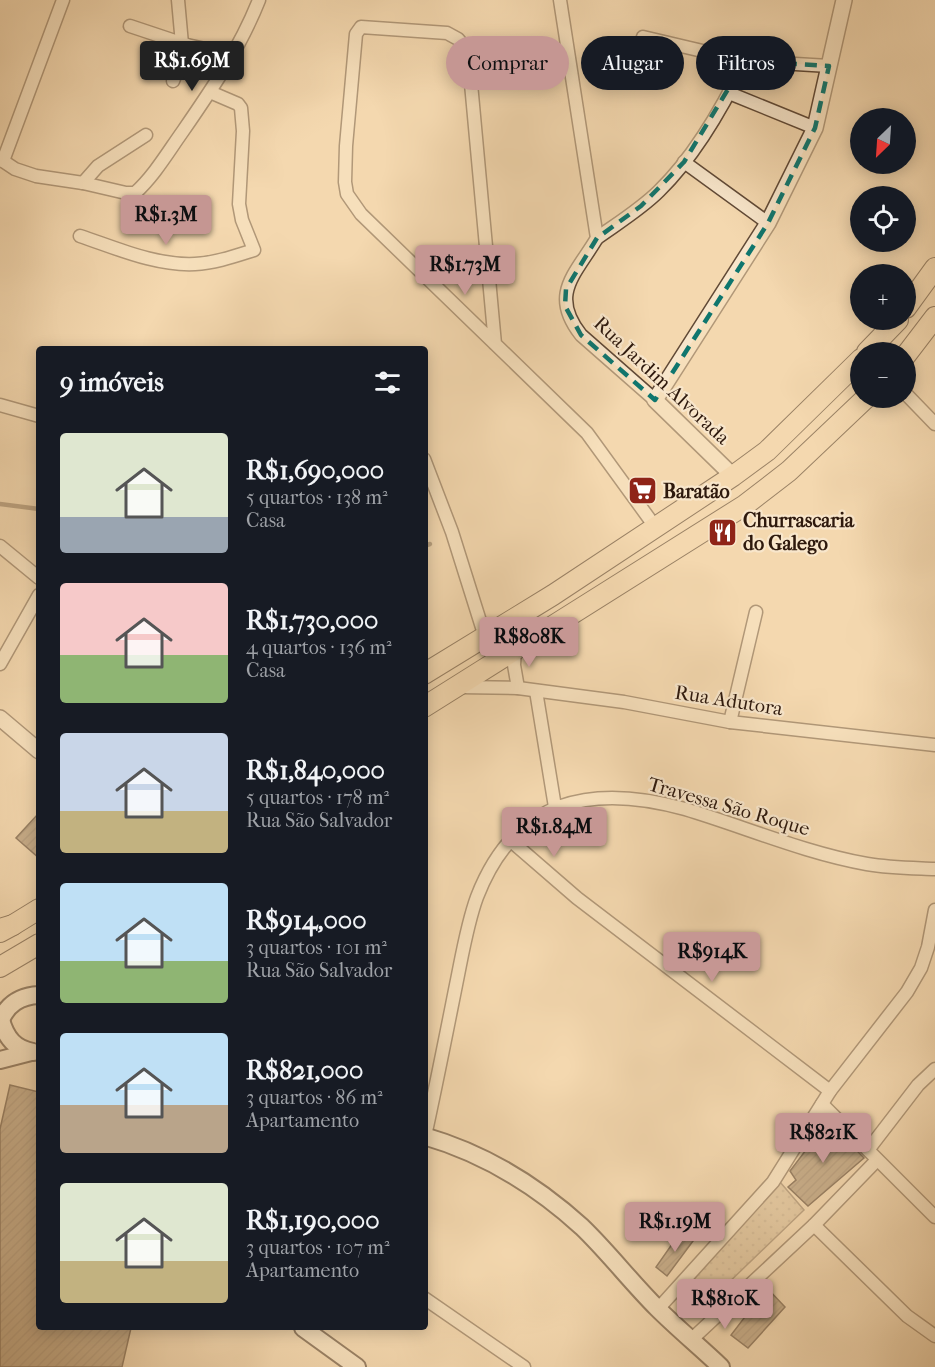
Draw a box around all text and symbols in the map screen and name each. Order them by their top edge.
chip: Comprar [446,36,569,90]
chip: Alugar [581,36,684,90]
chip: Filtros [696,36,796,90]
pin: R$1.69M [137,41,247,92]
text: R$1.69M [154,49,230,72]
north arrow [850,108,916,174]
map controls [850,108,916,408]
button: locate [850,186,916,252]
pin: R$1.3M [117,195,215,246]
text: R$1.3M [135,203,198,226]
pin: R$1.73M [410,245,520,296]
text: R$1.73M [429,253,501,276]
button: + [850,264,916,330]
street label: Rua Jardim Alvorada [589,312,735,450]
button: − [850,342,916,408]
icon: filters [371,366,404,399]
text: 9 imóveis [60,367,164,398]
text: R$1,690,000 [246,455,384,486]
icon: home [108,457,180,529]
supermarket icon: Baratão [626,475,658,507]
place label: Baratão [663,480,730,503]
text: 5 quartos · 138 m² [246,486,388,509]
text: Casa [246,509,285,532]
place label: Churrascaria do Galego [743,509,855,555]
restaurant icon: Churrascaria do Galego [706,516,738,548]
text: R$1,730,000 [246,605,378,636]
icon: home [108,607,180,679]
pin: R$808K [480,617,578,668]
text: R$808K [493,625,565,648]
text: 4 quartos · 136 m² [246,636,392,659]
text: Casa [246,659,285,682]
street label: Rua Adutora [673,681,785,720]
text: R$1,840,000 [246,755,385,786]
icon: home [108,757,180,829]
street label: Travessa São Roque [645,772,812,841]
text: 5 quartos · 178 m² [246,786,389,809]
pin: R$1.84M [499,807,609,858]
text: Rua São Salvador [246,809,392,832]
text: R$1.84M [516,815,592,838]
text: R$914,000 [246,905,367,936]
icon: home [108,907,180,979]
pin: R$914K [663,932,761,983]
text: 3 quartos · 101 m² [246,936,387,959]
text: R$914K [677,940,747,963]
text: Rua São Salvador [246,959,392,982]
text: R$821,000 [246,1055,363,1086]
icon: home [108,1057,180,1129]
text: 3 quartos · 86 m² [246,1086,383,1109]
text: Apartamento [246,1109,359,1132]
pin: R$821K [774,1113,872,1164]
text: R$821K [789,1121,857,1144]
pin: R$1.19M [620,1202,730,1253]
text: R$1,190,000 [246,1205,380,1236]
icon: home [108,1207,180,1279]
text: R$1.19M [639,1210,711,1233]
text: 3 quartos · 107 m² [246,1236,390,1259]
text: Apartamento [246,1259,359,1282]
pin: R$810K [676,1279,774,1330]
text: R$810K [691,1287,759,1310]

